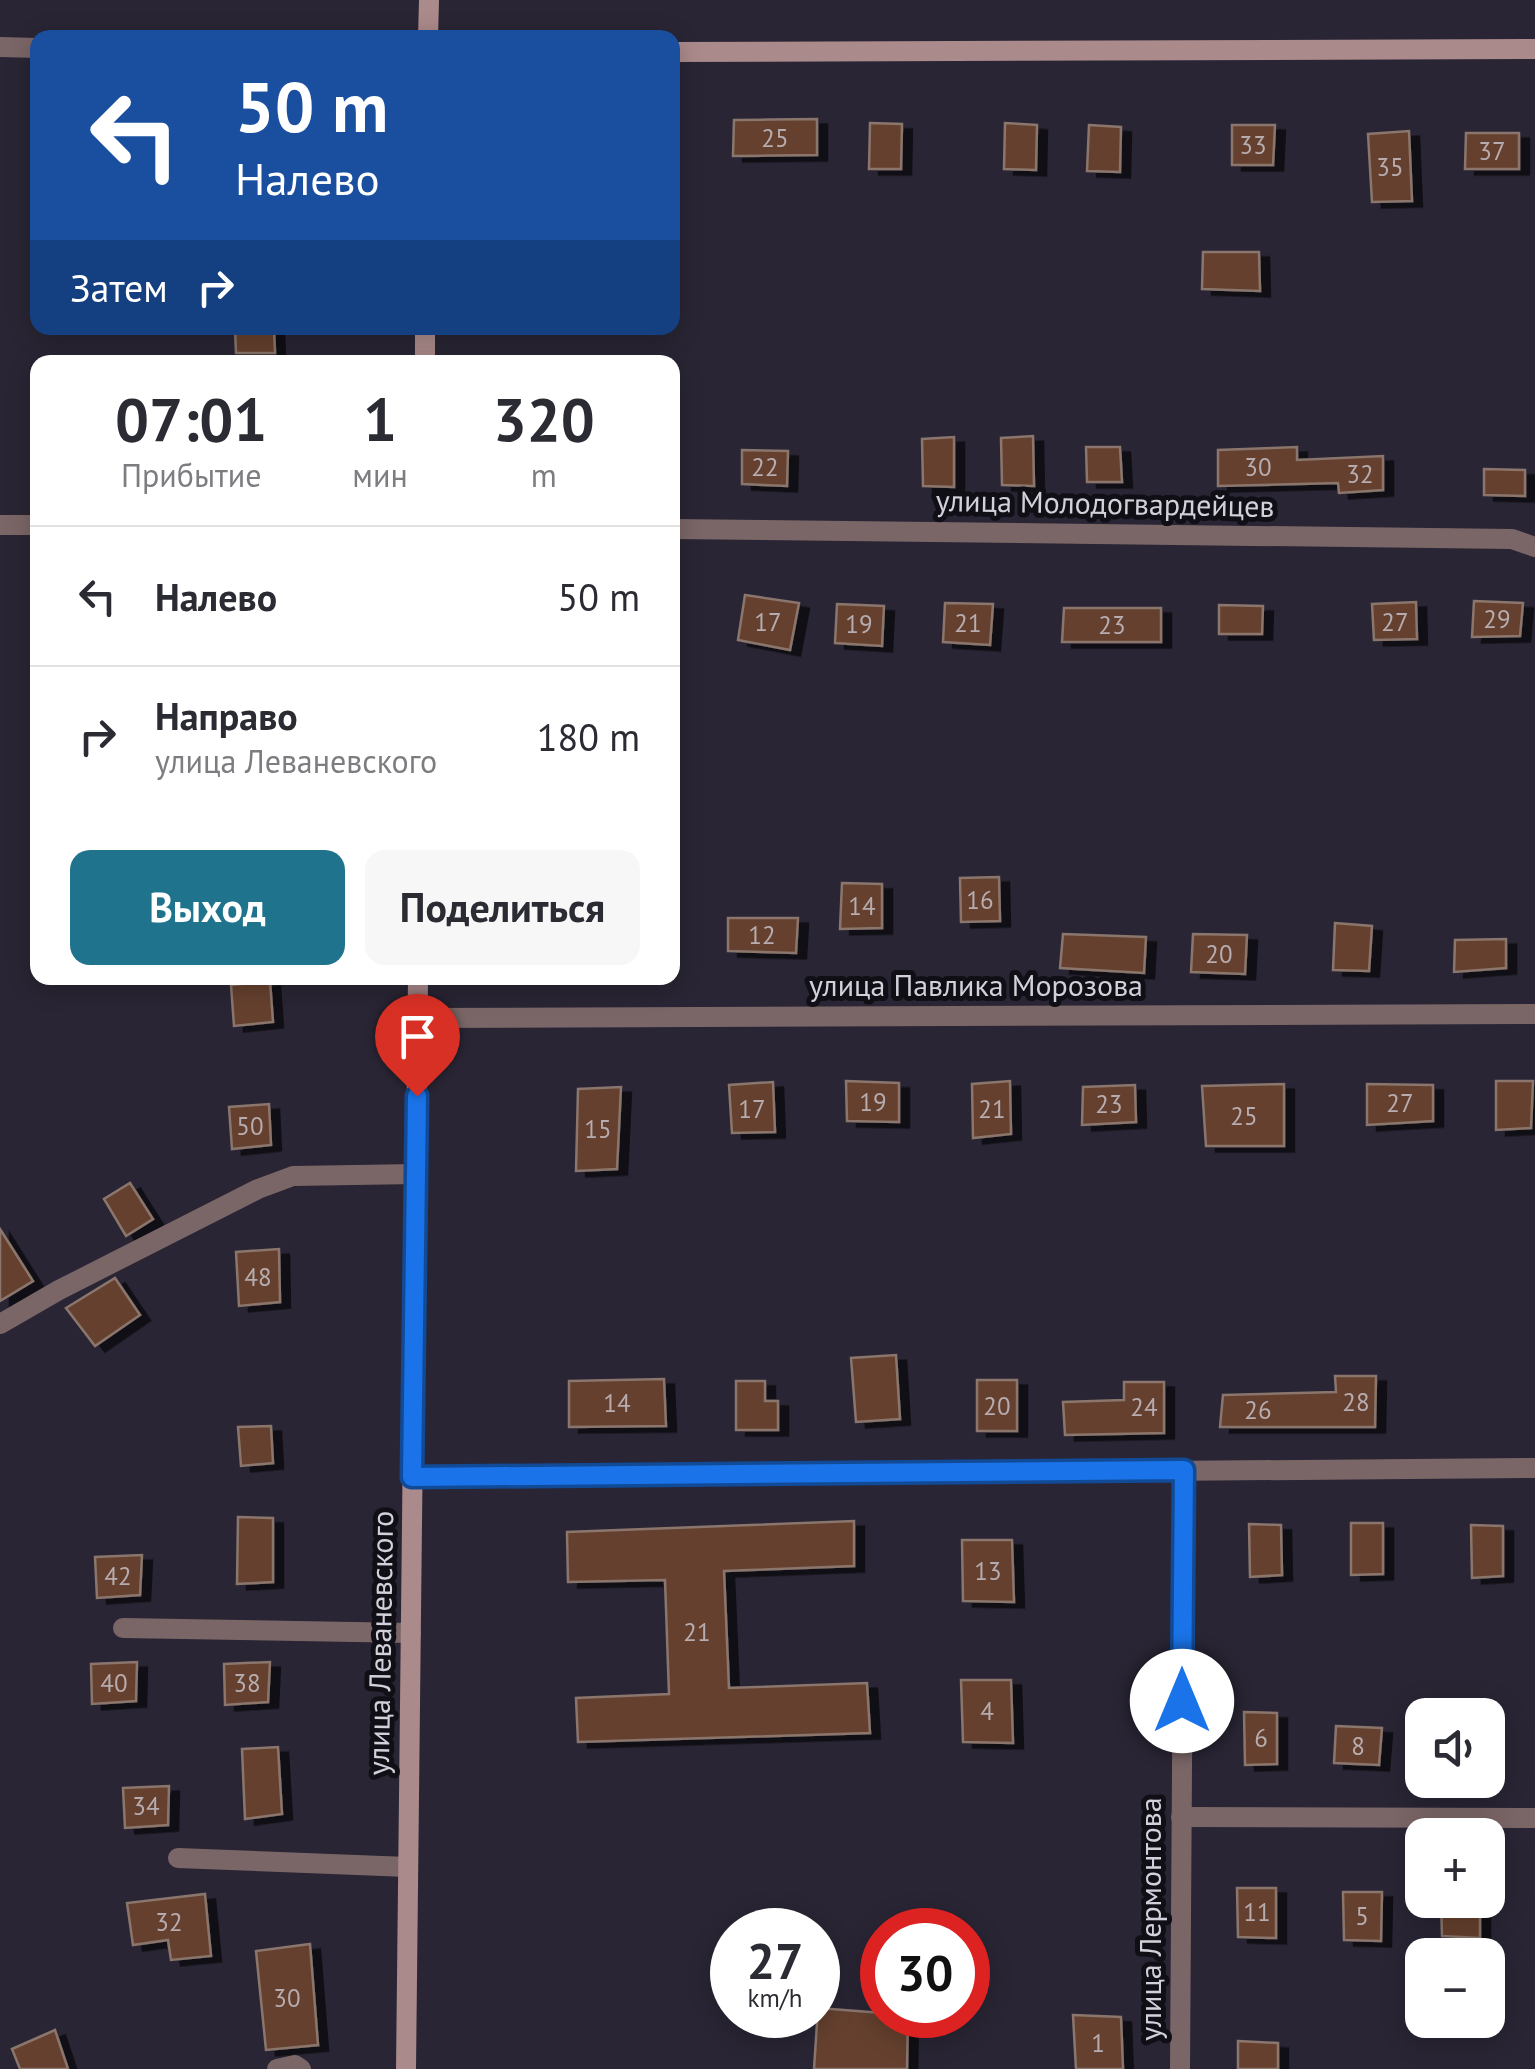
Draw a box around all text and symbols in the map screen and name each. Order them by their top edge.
text: 50 m [235,61,388,151]
icon: left [70,70,200,200]
house number: 25 [761,122,789,154]
house number: 33 [1239,129,1267,161]
house number: 37 [1478,135,1506,167]
text: Налево [235,149,380,207]
house number: 35 [1376,151,1404,183]
icon: right [188,260,243,315]
text: Затем [70,263,168,312]
text: 07:01 [115,380,267,458]
text: 1 [363,380,397,458]
text: 320 [493,380,595,458]
house number: 22 [751,451,779,483]
house number: 30 [1244,451,1272,483]
text: Прибытие [121,454,261,496]
text: мин [352,454,408,496]
text: m [531,454,557,496]
house number: 32 [1346,458,1374,490]
street label: улица Молодогвардейцев [935,480,1275,525]
icon: left [70,569,125,624]
text: Налево [155,572,277,621]
text: 50 m [558,572,640,621]
house number: 29 [1483,603,1511,635]
house number: 17 [754,606,782,638]
house number: 27 [1381,606,1409,638]
house number: 21 [954,607,982,639]
house number: 19 [845,608,873,640]
house number: 23 [1098,609,1126,641]
text: Направо [155,691,298,740]
icon: right [70,709,125,764]
text: 180 m [537,712,640,761]
text: улица Леваневского [155,740,437,782]
button: Выход [70,850,345,965]
button: Поделиться [365,850,640,965]
house number: 16 [966,884,994,916]
house number: 14 [848,890,876,922]
house number: 12 [748,919,776,951]
house number: 20 [1205,938,1233,970]
street label: улица Павлика Морозова [809,965,1143,1004]
pin [375,994,460,1097]
icon: arrive [390,1009,445,1064]
house number: 19 [859,1086,887,1118]
house number: 27 [1386,1087,1414,1119]
house number: 23 [1095,1088,1123,1120]
house number: 17 [738,1093,766,1125]
house number: 21 [978,1093,1006,1125]
house number: 25 [1230,1100,1258,1132]
house number: 50 [236,1110,264,1142]
house number: 15 [584,1113,612,1145]
house number: 48 [244,1261,272,1293]
house number: 28 [1342,1386,1370,1418]
house number: 14 [603,1387,631,1419]
house number: 20 [983,1390,1011,1422]
house number: 24 [1130,1391,1158,1423]
house number: 26 [1244,1394,1272,1426]
street label: улица Леваневского [358,1510,401,1776]
house number: 13 [974,1555,1002,1587]
house number: 42 [104,1560,132,1592]
house number: 21 [683,1616,711,1648]
position arrow [1130,1649,1234,1753]
house number: 40 [100,1667,128,1699]
house number: 38 [233,1667,261,1699]
house number: 4 [980,1695,994,1727]
map controls [1405,1698,1505,2038]
button: sound [1405,1698,1505,1798]
house number: 6 [1254,1722,1268,1754]
house number: 8 [1351,1730,1365,1762]
house number: 34 [132,1790,160,1822]
street label: улица Лермонтова [1130,1797,1169,2041]
button: + [1405,1818,1505,1918]
house number: 11 [1243,1896,1271,1928]
house number: 5 [1355,1900,1369,1932]
house number: 32 [155,1906,183,1938]
speed limit sign: 30 [860,1908,990,2038]
text: 27 [747,1928,803,1993]
button: − [1405,1938,1505,2038]
house number: 30 [273,1982,301,2014]
text: km/h [748,1982,802,2014]
house number: 1 [1091,2027,1105,2059]

